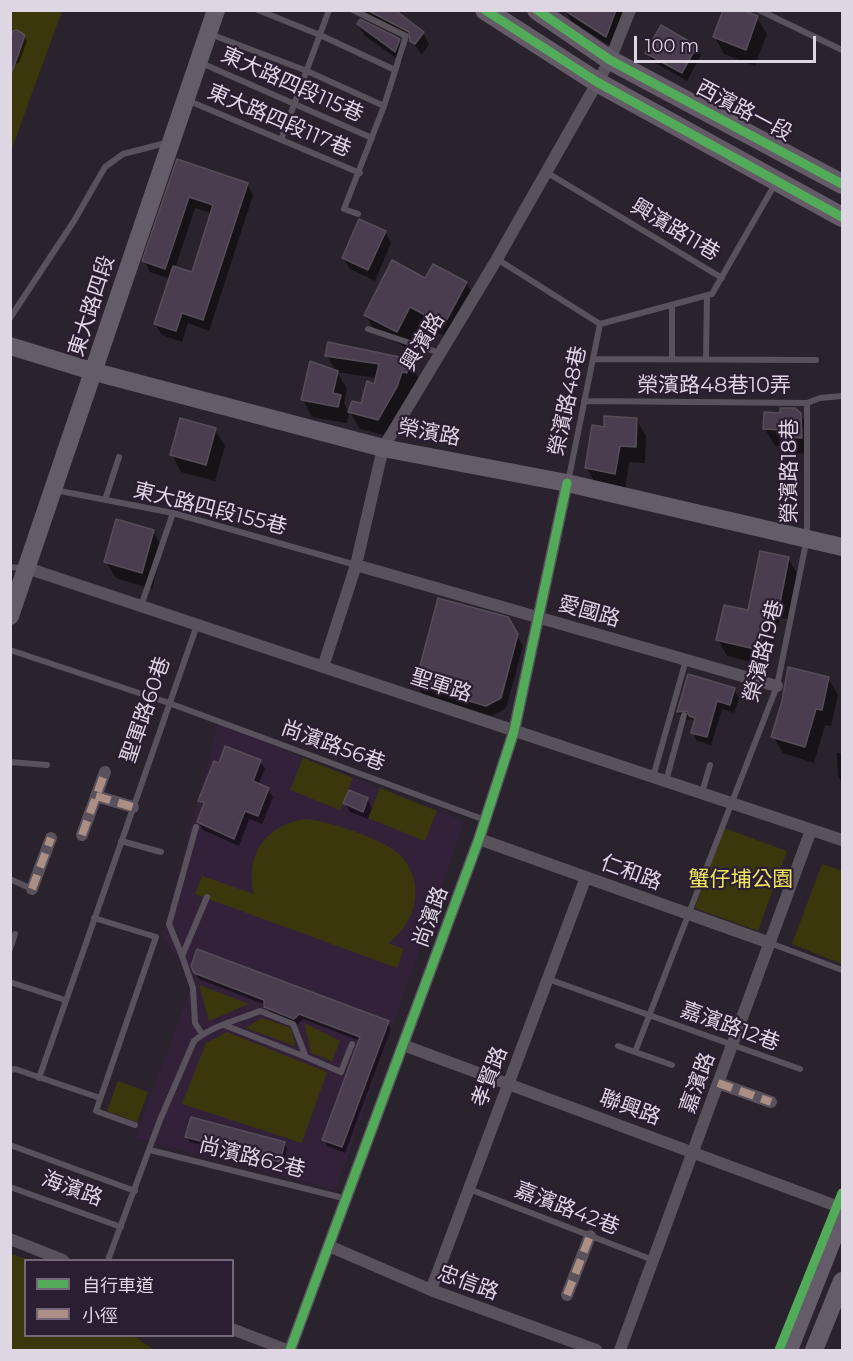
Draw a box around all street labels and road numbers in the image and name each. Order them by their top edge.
street label: 東大路四段115巷 [217,42,367,128]
street label: 西濱路一段 [692,75,796,147]
street label: 東大路四段117巷 [203,79,355,163]
street label: 興濱路11巷 [626,194,724,266]
street label: 東大路四段 [64,252,120,360]
street label: 興濱路 [396,309,450,375]
street label: 榮濱路48巷 [544,344,592,458]
street label: 榮濱路48巷10弄 [637,373,791,399]
street label: 榮濱路 [396,415,462,451]
street label: 榮濱路18巷 [777,419,803,523]
street label: 東大路四段155巷 [131,478,289,540]
street label: 愛國路 [555,591,623,633]
street label: 榮濱路19巷 [739,597,789,705]
street label: 聖軍路60巷 [116,654,176,766]
street label: 聖軍路 [407,664,475,708]
street label: 尚濱路56巷 [278,716,388,776]
street label: 仁和路 [597,850,665,896]
street label: 尚濱路 [408,883,454,951]
street label: 嘉濱路12巷 [677,997,783,1057]
street label: 孝賢路 [467,1043,513,1111]
street label: 嘉濱路 [675,1049,721,1117]
street label: 聯興路 [596,1085,664,1131]
street label: 尚濱路62巷 [196,1133,308,1183]
street label: 海濱路 [38,1166,106,1212]
street label: 嘉濱路42巷 [511,1178,623,1240]
street label: 忠信路 [434,1260,502,1306]

